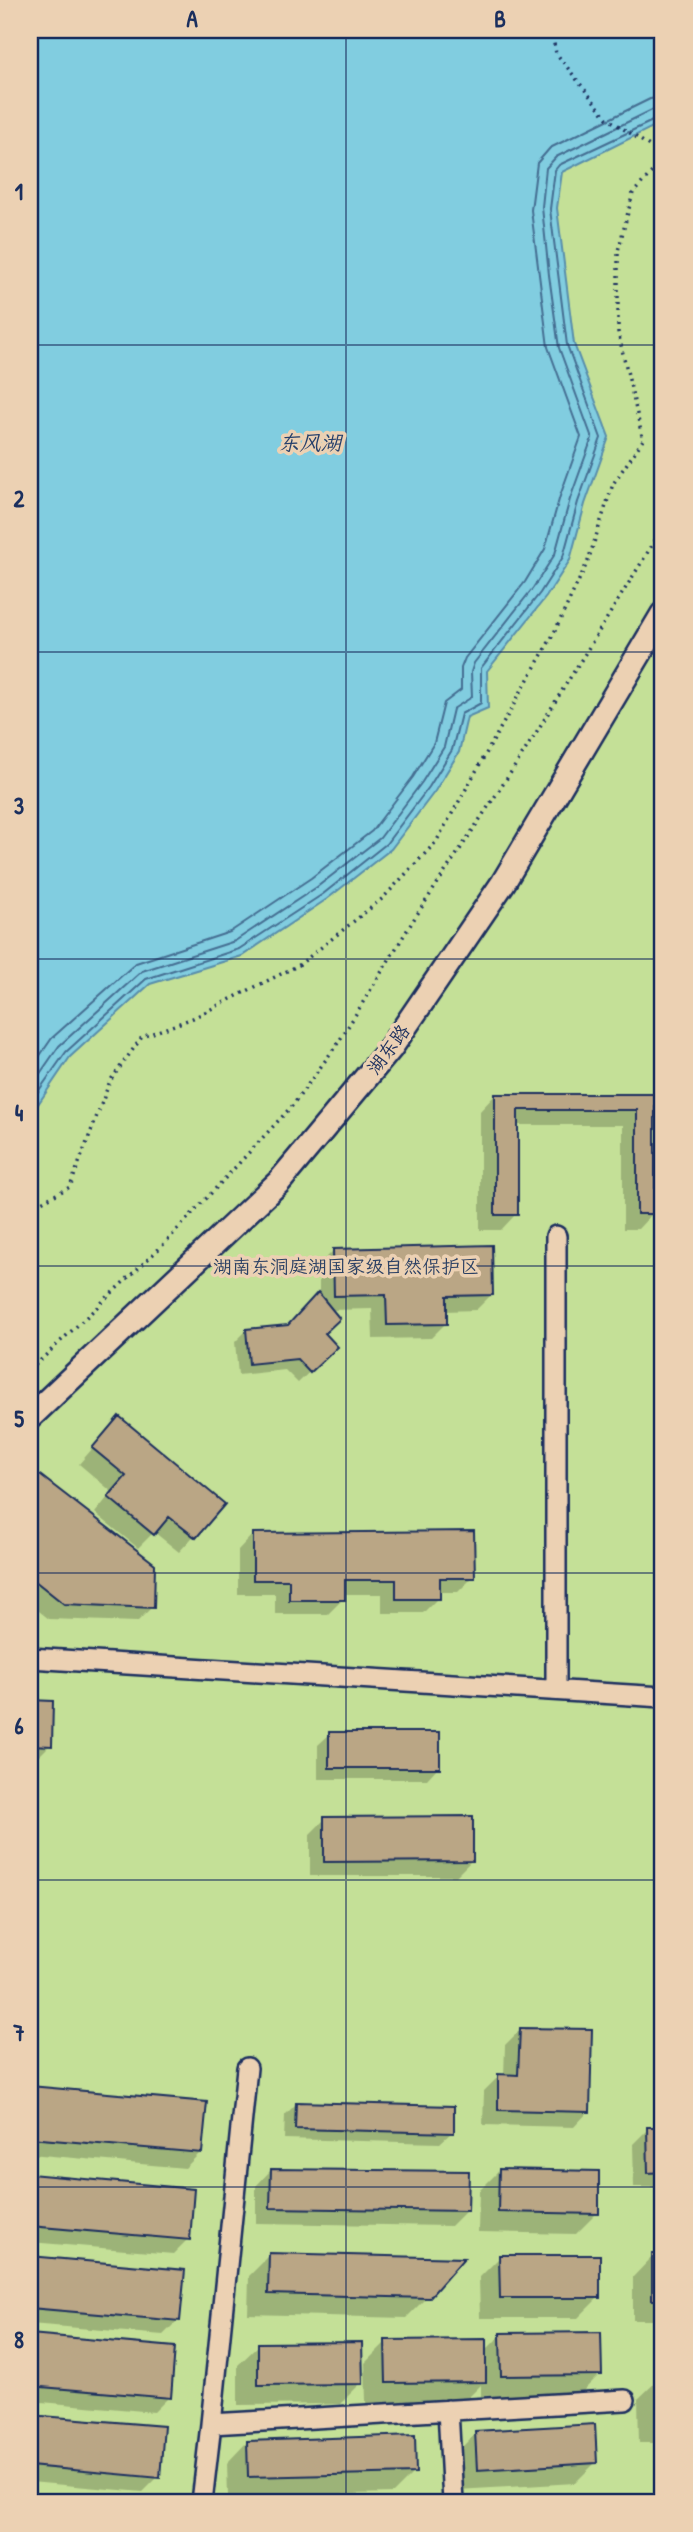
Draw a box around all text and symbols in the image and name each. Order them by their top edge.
text: A [186,3,198,34]
text: B [494,3,506,34]
text: 1 [15,176,23,207]
water label: 东风湖 [279,428,343,457]
text: 2 [14,483,25,514]
text: 3 [14,790,24,821]
street label: 湖东路 [360,1018,416,1080]
text: 4 [15,1097,24,1128]
park label: 湖南东洞庭湖国家级自然保护区 [213,1253,479,1279]
text: 5 [14,1403,24,1434]
text: 6 [14,1710,24,1741]
text: 7 [12,2017,25,2048]
text: 8 [14,2324,24,2355]

